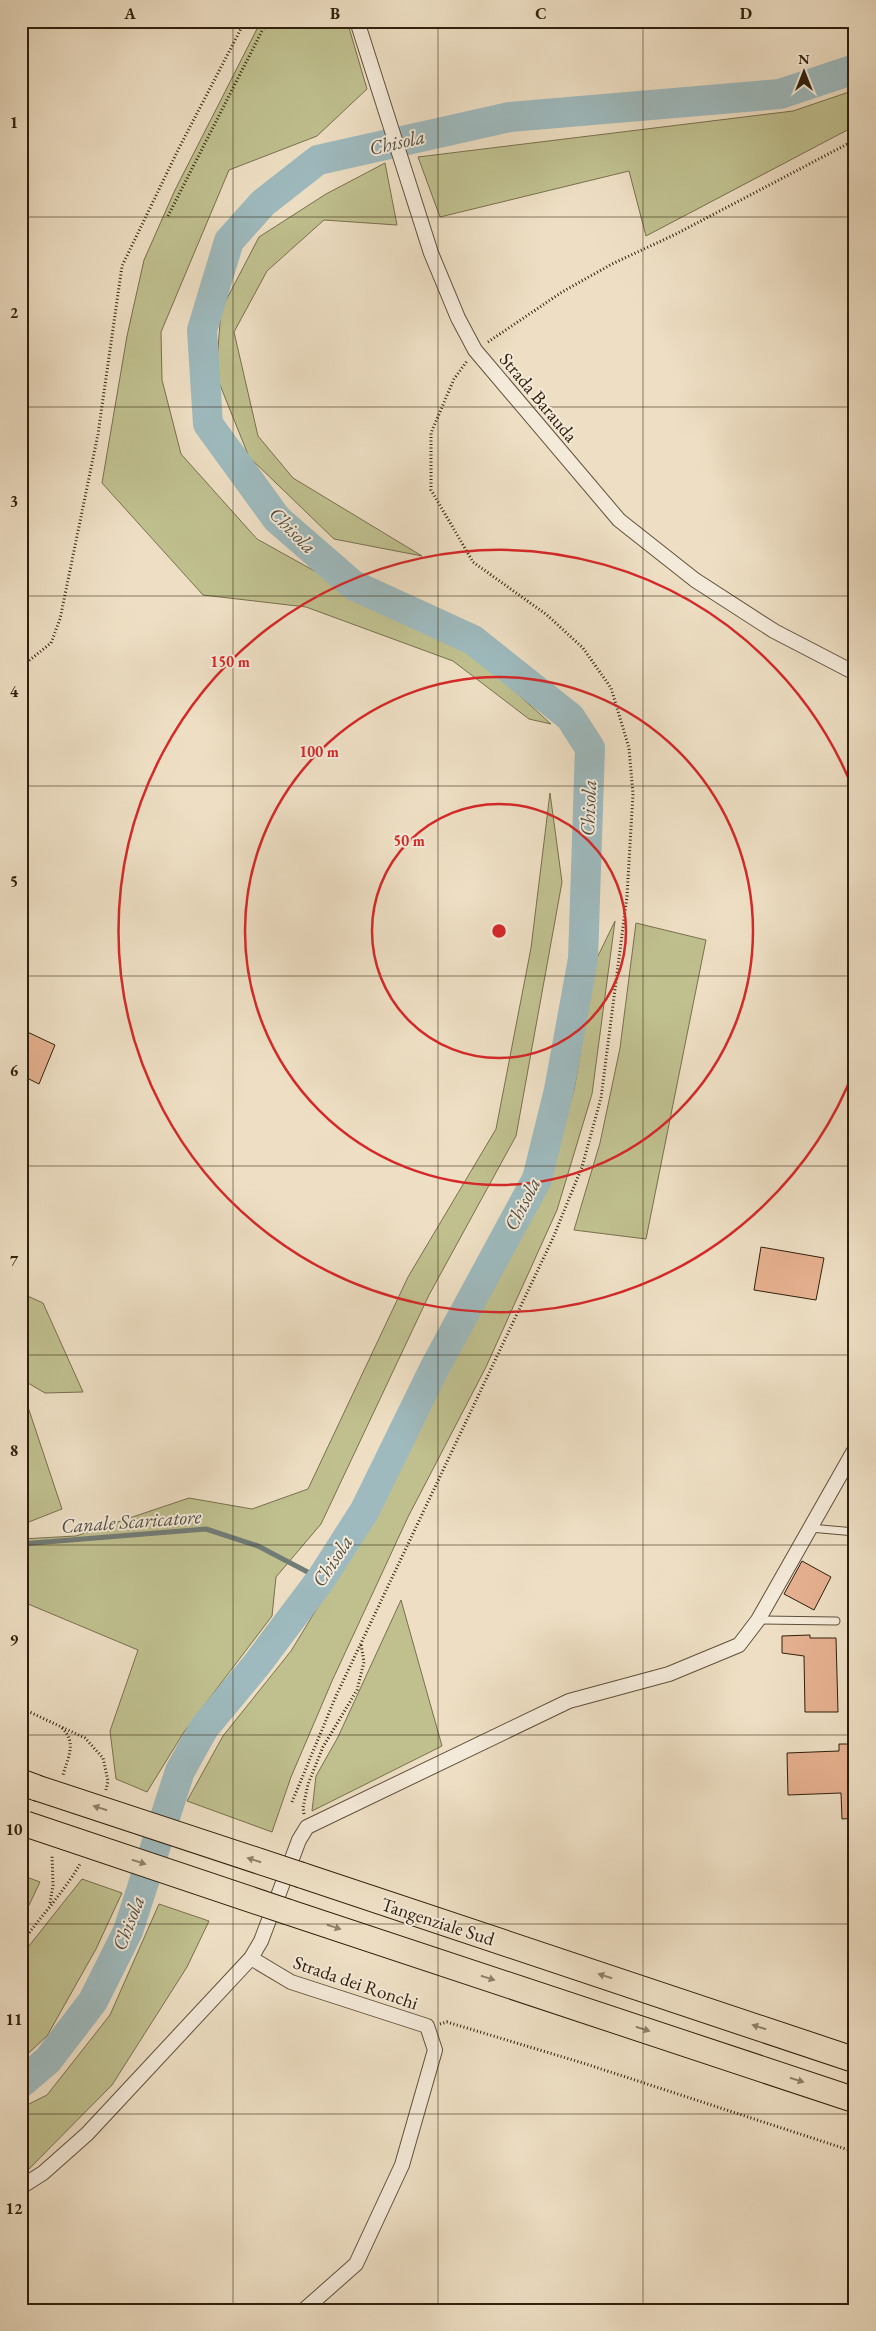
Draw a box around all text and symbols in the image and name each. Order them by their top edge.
text: A [123,3,136,24]
text: B [330,3,340,24]
text: C [535,3,547,24]
text: D [740,3,752,24]
north arrow [778,48,828,98]
text: N [798,50,810,68]
text: 1 [10,112,18,133]
water label: Chisola [367,123,427,161]
text: 2 [10,302,19,323]
street label: Strada Barauda [494,347,584,448]
text: 3 [10,491,18,512]
water label: Chisola [264,501,322,559]
text: 150 m [210,652,250,671]
text: 4 [10,681,19,702]
text: 100 m [299,742,339,761]
water label: Chisola [574,779,602,837]
text: 50 m [393,831,425,850]
text: 5 [10,871,18,892]
centre of rings [490,922,508,940]
text: 6 [10,1060,19,1081]
water label: Chisola [498,1173,546,1235]
text: 7 [10,1250,19,1271]
text: 8 [10,1440,18,1461]
water label: Canale Scaricatore [60,1503,202,1539]
water label: Chisola [306,1530,358,1592]
text: 9 [10,1629,19,1650]
one-way arrow [93,1804,108,1812]
text: 10 [6,1819,23,1840]
one-way arrow [247,1855,262,1863]
one-way arrow [131,1859,146,1866]
street label: Tangenziale Sud [378,1891,498,1952]
water label: Chisola [106,1892,150,1954]
one-way arrow [327,1923,342,1931]
street label: Strada dei Ronchi [290,1949,422,2016]
one-way arrow [597,1972,612,1979]
one-way arrow [481,1975,496,1982]
text: 11 [6,2009,22,2030]
one-way arrow [751,2023,766,2031]
one-way arrow [635,2026,650,2034]
one-way arrow [790,2077,805,2085]
text: 12 [6,2198,23,2219]

